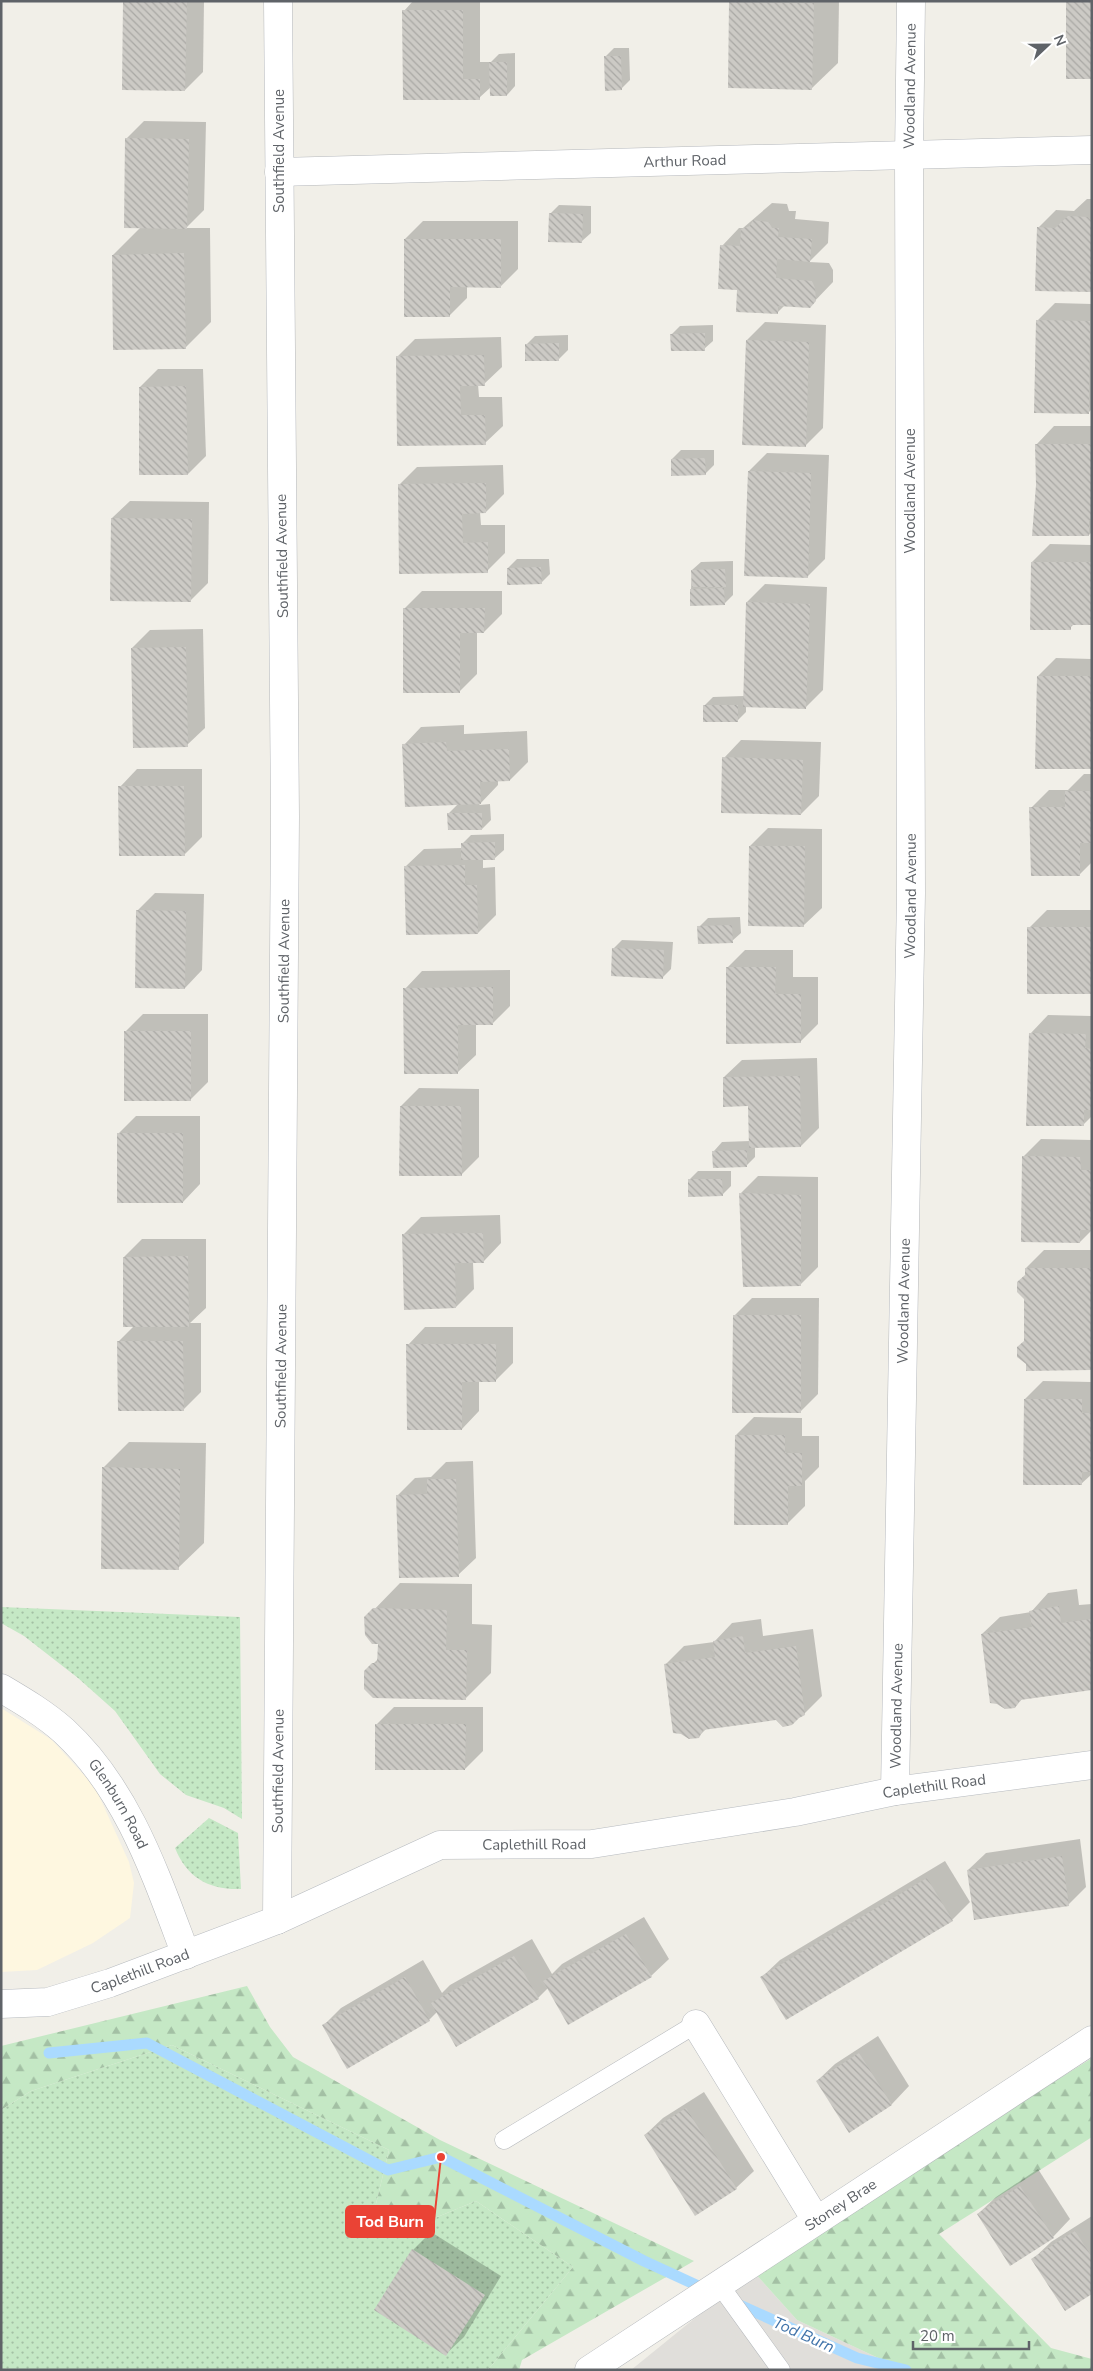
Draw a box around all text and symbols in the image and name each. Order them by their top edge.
north arrow [1023,20,1073,70]
street label: Woodland Avenue [899,23,921,149]
text: N [1049,32,1070,49]
street label: Southfield Avenue [269,89,289,213]
street label: Arthur Road [643,150,727,172]
street label: Woodland Avenue [900,428,920,554]
street label: Southfield Avenue [271,494,293,618]
street label: Woodland Avenue [900,833,921,959]
street label: Southfield Avenue [273,899,294,1023]
street label: Woodland Avenue [893,1238,915,1364]
street label: Southfield Avenue [271,1304,291,1428]
street label: Woodland Avenue [885,1643,908,1769]
street label: Southfield Avenue [268,1709,289,1833]
street label: Glenburn Road [84,1755,153,1852]
street label: Caplethill Road [881,1769,987,1803]
street label: Caplethill Road [482,1834,586,1855]
street label: Caplethill Road [88,1944,192,1998]
street label: Stoney Brae [801,2174,880,2236]
callout: Tod Burn [346,2206,434,2237]
text: Tod Burn [356,2211,424,2233]
water label: Tod Burn [769,2312,838,2358]
scale bar [913,2318,1029,2350]
text: 20 m [920,2326,955,2346]

